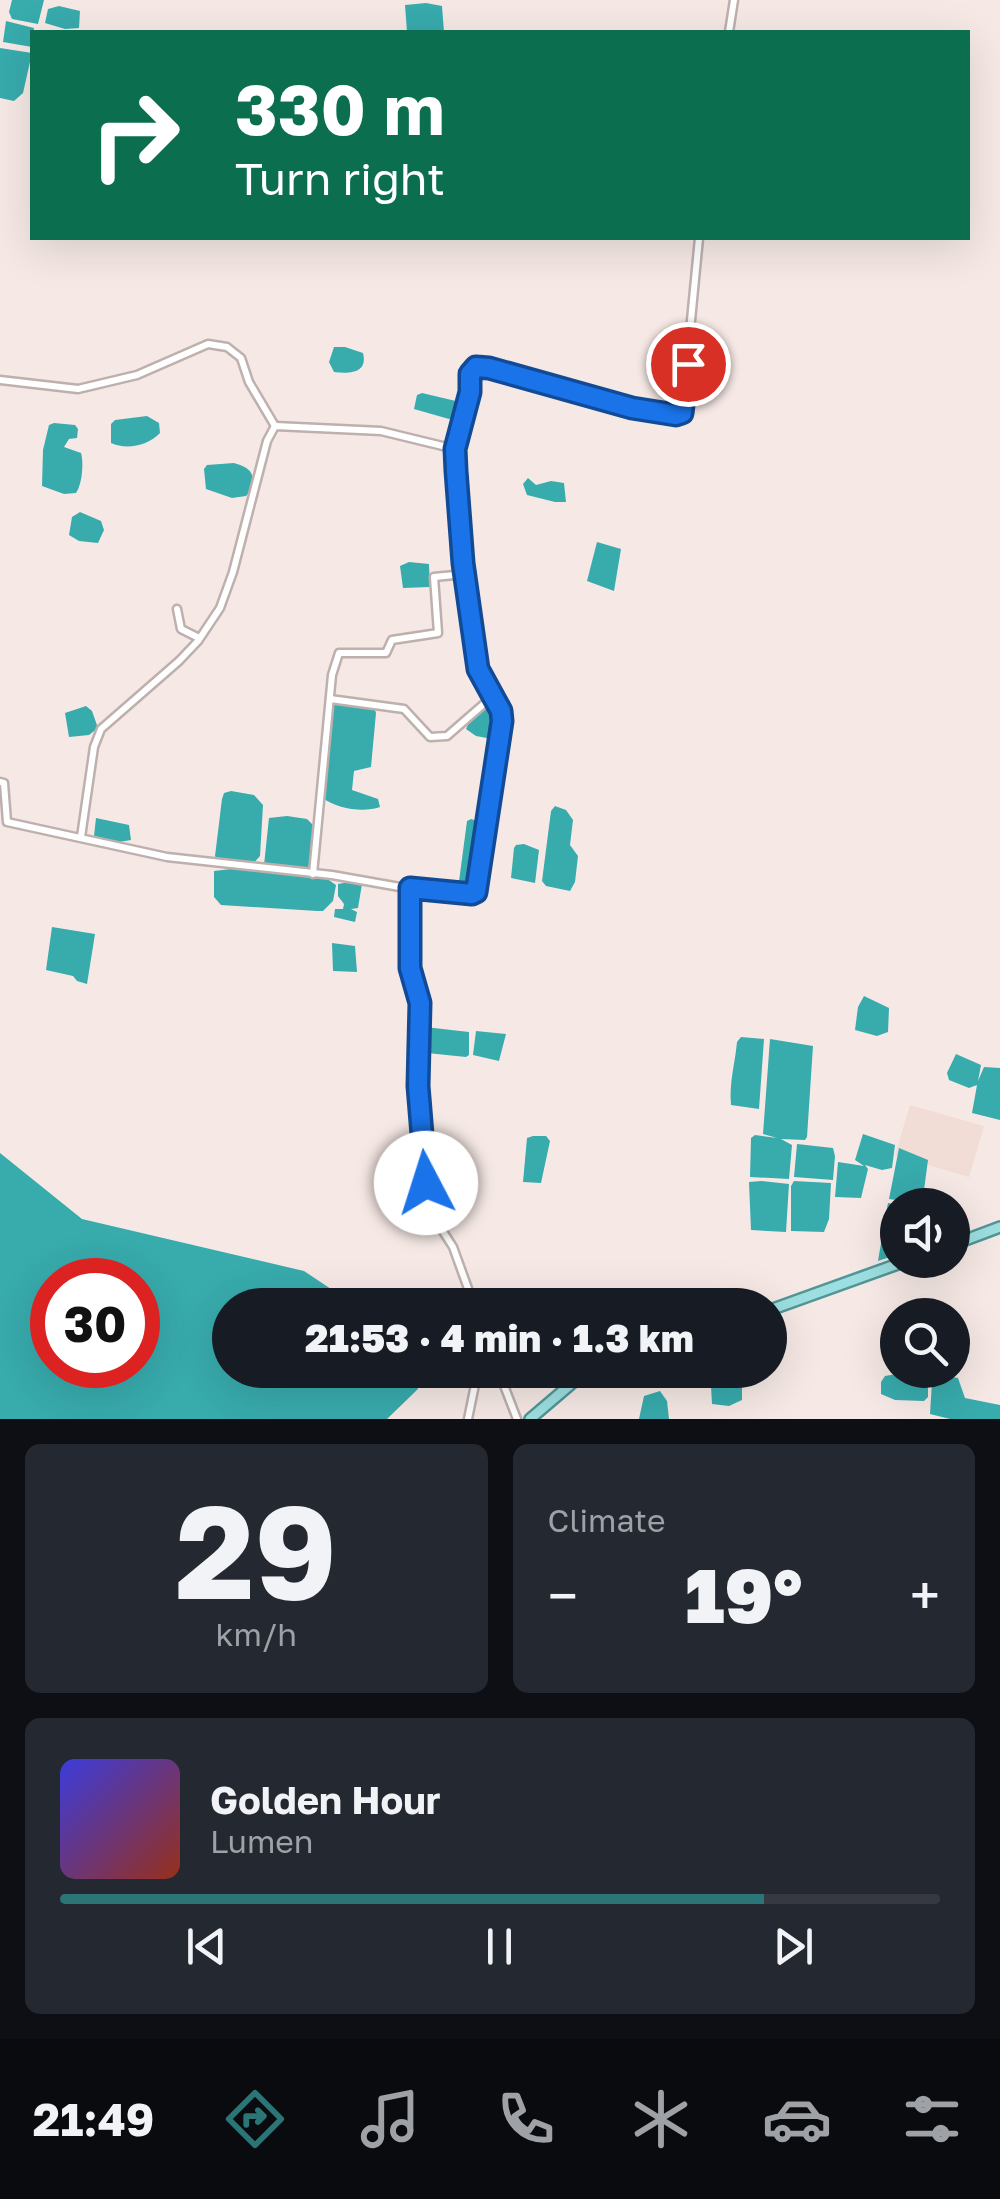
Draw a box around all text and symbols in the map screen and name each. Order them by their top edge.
text: 330 m [235,66,445,150]
icon: right [70,70,200,200]
text: Turn right [235,151,445,205]
pin [646,322,731,407]
icon: arrive [661,337,716,392]
position arrow [374,1131,478,1235]
map controls [880,1188,970,1388]
button: sound [880,1188,970,1278]
speed limit sign: 30 [30,1258,160,1388]
button: search [880,1298,970,1388]
text: 21:53 · 4 min · 1.3 km [305,1315,694,1360]
text: 29 [175,1472,337,1628]
text: Climate [548,1501,666,1539]
text: 19° [685,1549,803,1640]
text: − [548,1562,578,1628]
text: + [910,1562,940,1628]
text: km/h [216,1615,297,1653]
text: Golden Hour [210,1777,441,1822]
text: Lumen [210,1822,314,1860]
icon: previous [179,1919,234,1974]
icon: pause [472,1919,527,1974]
icon: next [766,1919,821,1974]
icon: directions [220,2084,290,2154]
icon: music [355,2084,425,2154]
icon: phone [491,2084,561,2154]
icon: climate [626,2084,696,2154]
icon: car [762,2084,832,2154]
icon: filters [897,2084,967,2154]
text: 21:49 [33,2092,154,2146]

